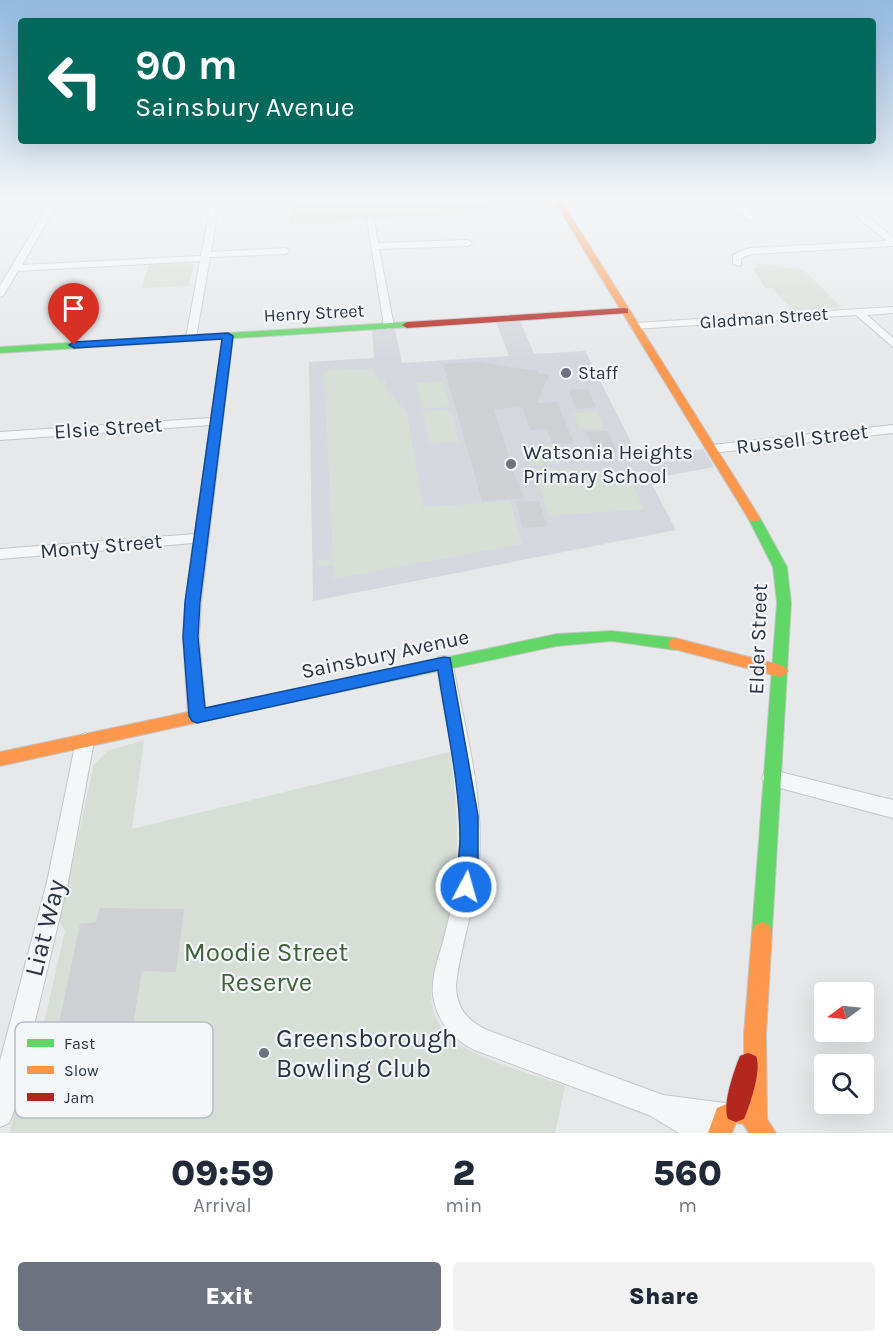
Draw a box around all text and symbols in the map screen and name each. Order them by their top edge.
text: 90 m [135,40,238,90]
icon: left [36,42,114,120]
text: Sainsbury Avenue [135,91,355,123]
pin [48,283,99,345]
icon: arrive [57,292,90,325]
street label: Henry Street [263,299,365,327]
street label: Gladman Street [699,303,829,333]
place label: Staff [578,362,619,384]
marker: Staff [559,366,573,380]
street label: Elsie Street [53,412,163,444]
street label: Russell Street [735,419,869,459]
place label: Watsonia Heights Primary School [523,440,693,488]
marker: Watsonia Heights Primary School [504,457,518,471]
street label: Monty Street [39,529,163,563]
street label: Elder Street [744,583,772,695]
street label: Sainsbury Avenue [299,625,471,683]
position arrow [434,855,498,919]
street label: Liat Way [18,876,72,980]
park label: Moodie Street Reserve [184,937,348,998]
north arrow [814,982,874,1042]
map controls [814,982,874,1114]
legend [15,1022,213,1118]
place label: Greensborough Bowling Club [276,1023,458,1084]
text: Fast [64,1034,95,1053]
marker: Greensborough Bowling Club [257,1046,271,1060]
button: search [814,1054,874,1114]
text: Slow [64,1061,99,1080]
text: Jam [64,1088,94,1107]
text: 09:59 [171,1152,274,1194]
text: 2 [452,1152,475,1194]
text: 560 [653,1152,722,1194]
text: Arrival [193,1194,252,1217]
text: min [445,1194,482,1217]
text: m [678,1194,697,1217]
button: Exit [18,1262,441,1331]
button: Share [453,1262,875,1331]

